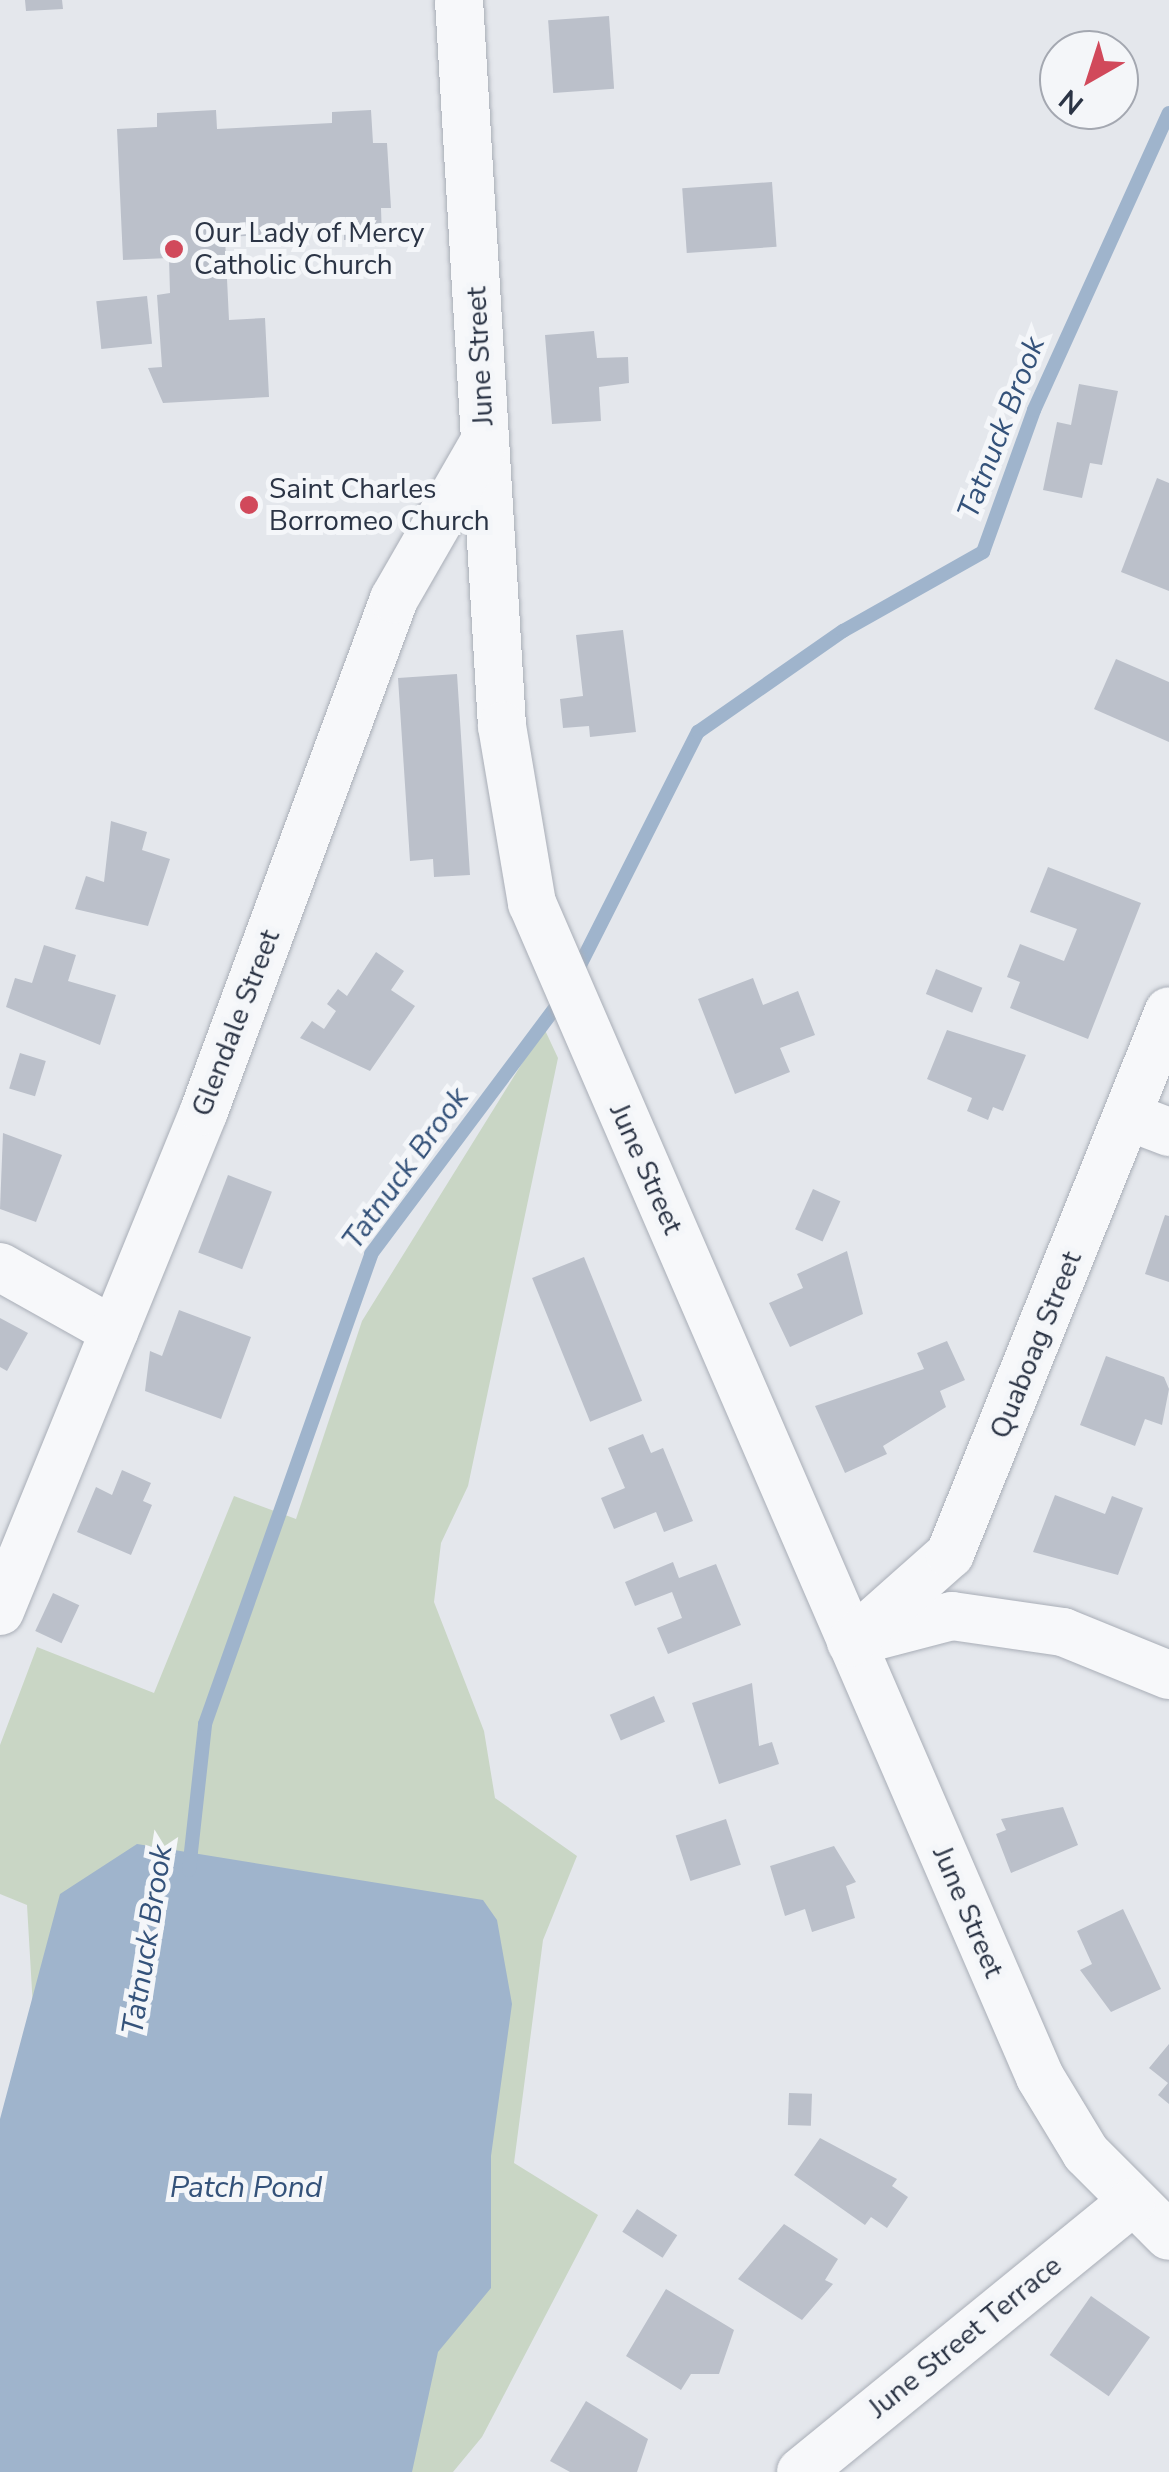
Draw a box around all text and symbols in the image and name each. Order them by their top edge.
north arrow [1039,30,1139,130]
text: N [1051,80,1091,123]
place label: Our Lady of Mercy Catholic Church [194,216,424,282]
marker: Our Lady of Mercy Catholic Church [163,238,185,260]
street label: June Street [460,286,500,426]
water label: Tatnuck Brook [951,332,1053,524]
place label: Saint Charles Borromeo Church [269,472,490,538]
marker: Saint Charles Borromeo Church [238,494,260,516]
street label: Glendale Street [185,925,287,1121]
water label: Tatnuck Brook [335,1081,477,1257]
street label: June Street [602,1099,690,1239]
street label: Quaboag Street [983,1247,1089,1443]
street label: June Street [925,1841,1011,1983]
water label: Tatnuck Brook [115,1842,181,2038]
water label: Patch Pond [170,2170,322,2206]
street label: June Street Terrace [862,2249,1068,2425]

